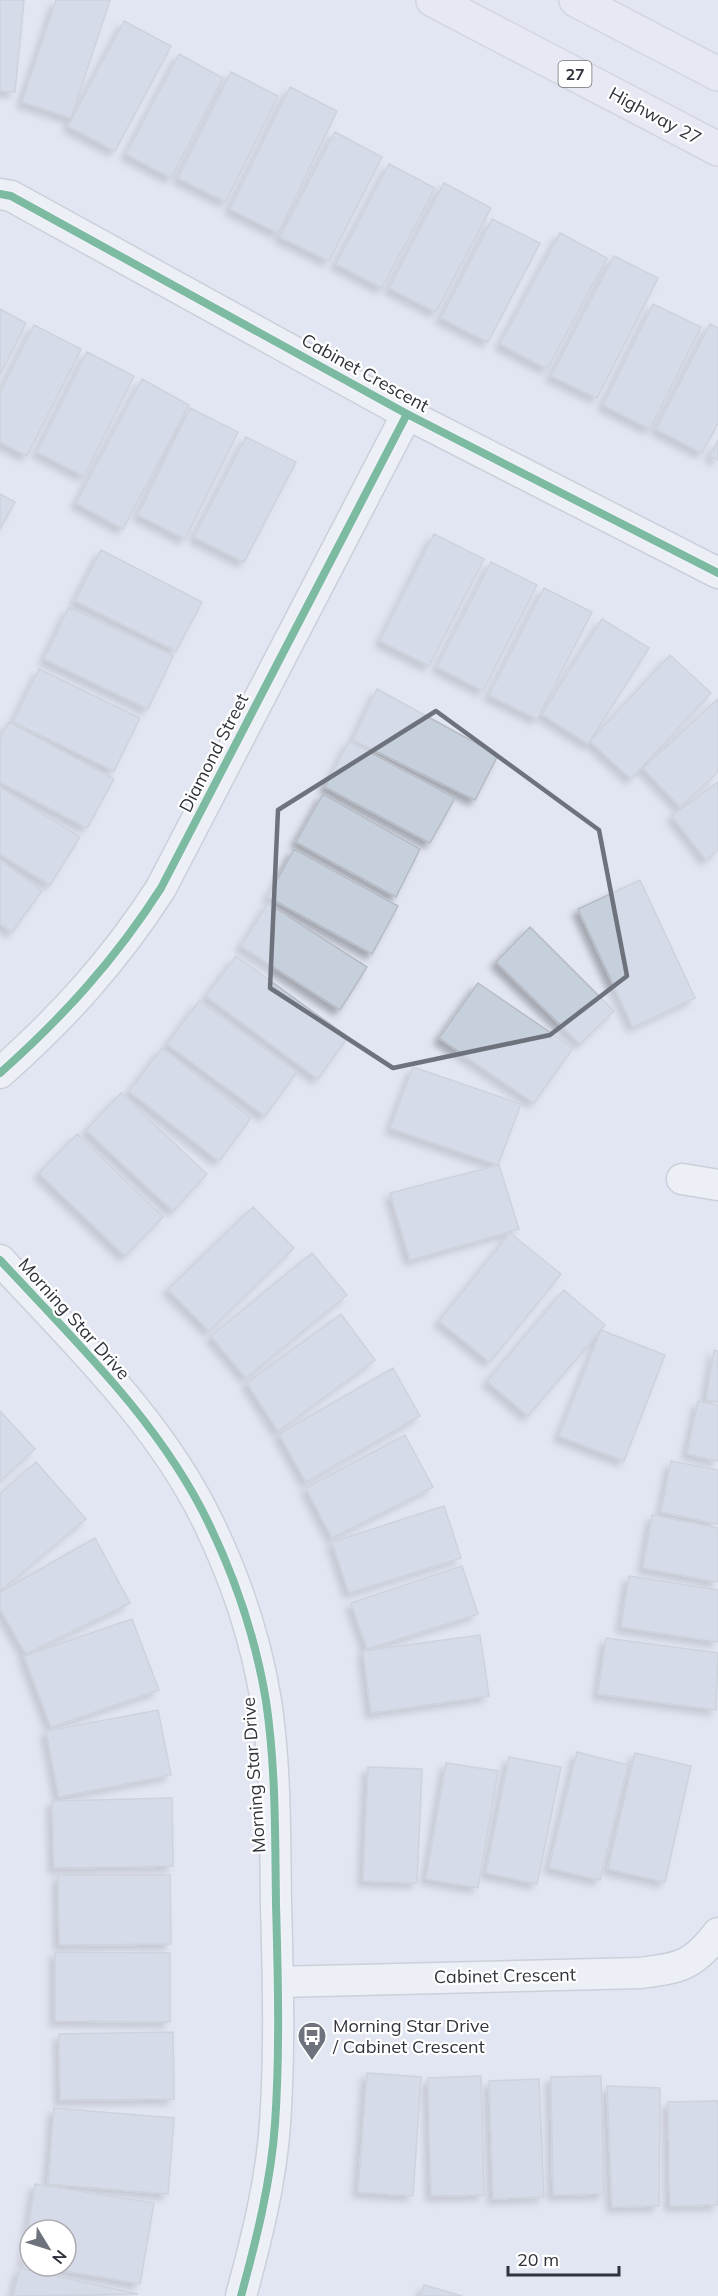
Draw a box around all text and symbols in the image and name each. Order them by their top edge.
road number: 27 [558,61,592,87]
street label: Highway 27 [605,82,705,150]
street label: Cabinet Crescent [298,328,433,417]
street label: Diamond Street [174,689,253,816]
street label: Morning Star Drive [14,1253,135,1384]
street label: Morning Star Drive [237,1696,270,1854]
street label: Cabinet Crescent [434,1963,576,1988]
place label: Morning Star Drive / Cabinet Crescent [332,2014,489,2058]
bus stop icon: Morning Star Drive / Cabinet Crescent [296,2020,328,2062]
north arrow [18,2218,78,2278]
scale bar [508,2239,619,2277]
text: N [48,2246,71,2268]
text: 20 m [517,2248,559,2271]

